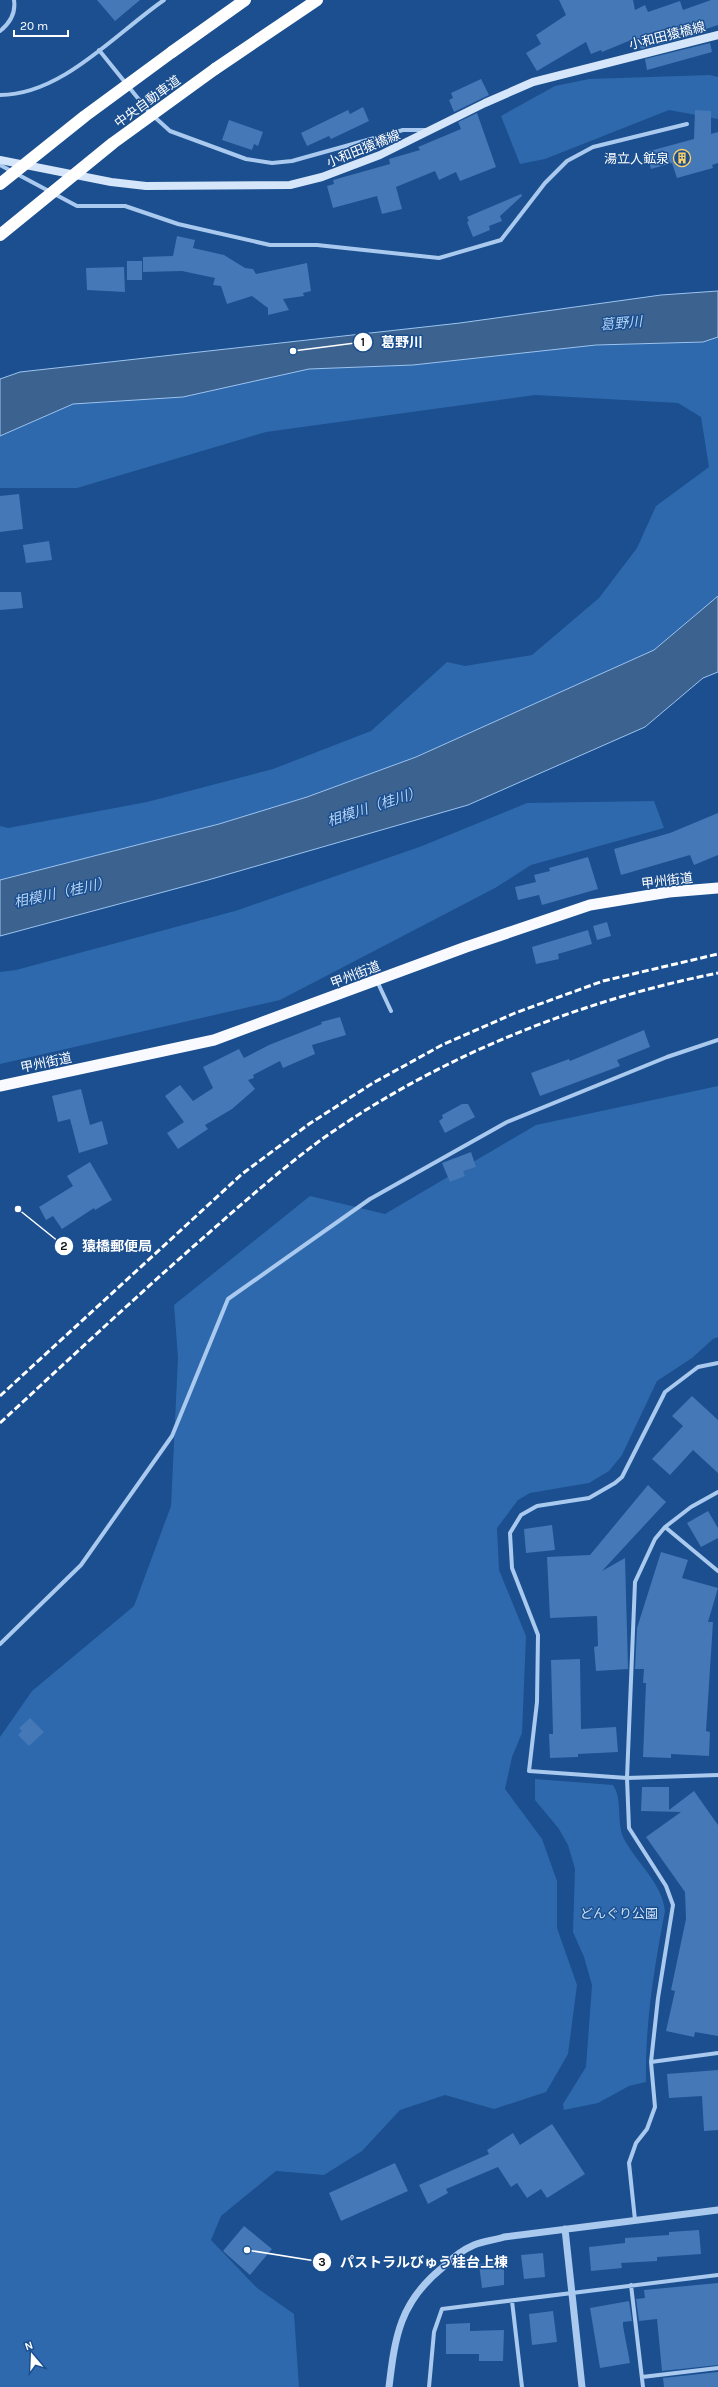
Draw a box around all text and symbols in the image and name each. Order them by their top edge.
scale bar [14,12,68,38]
text: 20 m [20,19,48,33]
street label: 小和田猿橋線 [627,19,707,52]
street label: 中央自動車道 [111,72,183,130]
street label: 小和田猿橋線 [324,127,402,170]
building icon: 湯立人鉱泉 [672,148,692,168]
place label: 湯立人鉱泉 [604,151,669,166]
water label: 葛野川 [599,313,645,334]
callout: 葛野川 [353,329,431,355]
text: 葛野川 [381,334,423,351]
text: 1 [361,335,365,349]
water label: 相模川（桂川） [325,783,423,830]
street label: 甲州街道 [640,870,694,891]
water label: 相模川（桂川） [12,874,112,911]
street label: 甲州街道 [328,958,382,991]
street label: 甲州街道 [19,1050,73,1075]
callout: 猿橋郵便局 [54,1233,160,1259]
text: 猿橋郵便局 [82,1238,152,1255]
text: 2 [60,1239,68,1253]
park label: どんぐり公園 [580,1906,658,1921]
callout: パストラルびゅう桂台上棟 [312,2249,516,2275]
text: パストラルびゅう桂台上棟 [340,2254,508,2271]
text: 3 [318,2255,326,2269]
north arrow [12,2335,52,2375]
text: N [23,2339,35,2353]

